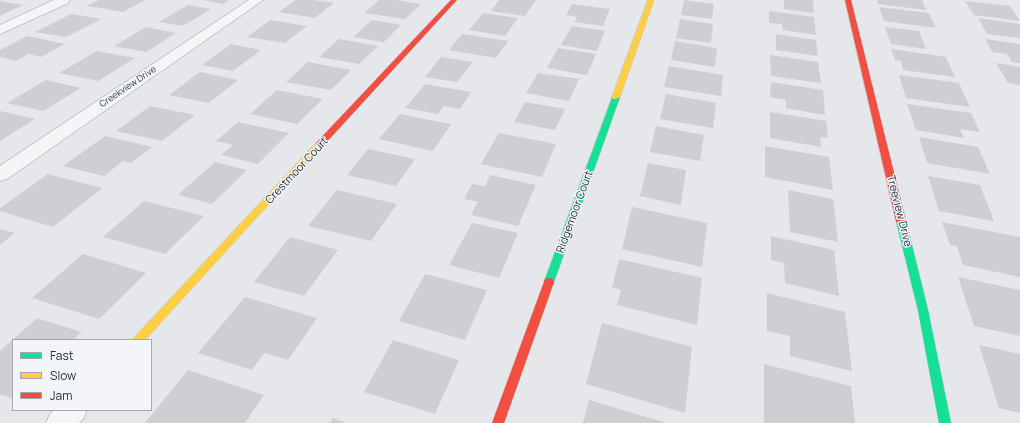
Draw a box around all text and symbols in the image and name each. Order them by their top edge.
street label: Creekview Drive [98,64,158,110]
street label: Crestmoor Court [263,135,331,207]
street label: Ridgemoor Court [554,169,596,255]
street label: Treeview Drive [884,174,914,248]
legend [12,339,152,411]
text: Fast [50,347,74,364]
text: Slow [50,367,76,384]
text: Jam [50,387,72,404]

